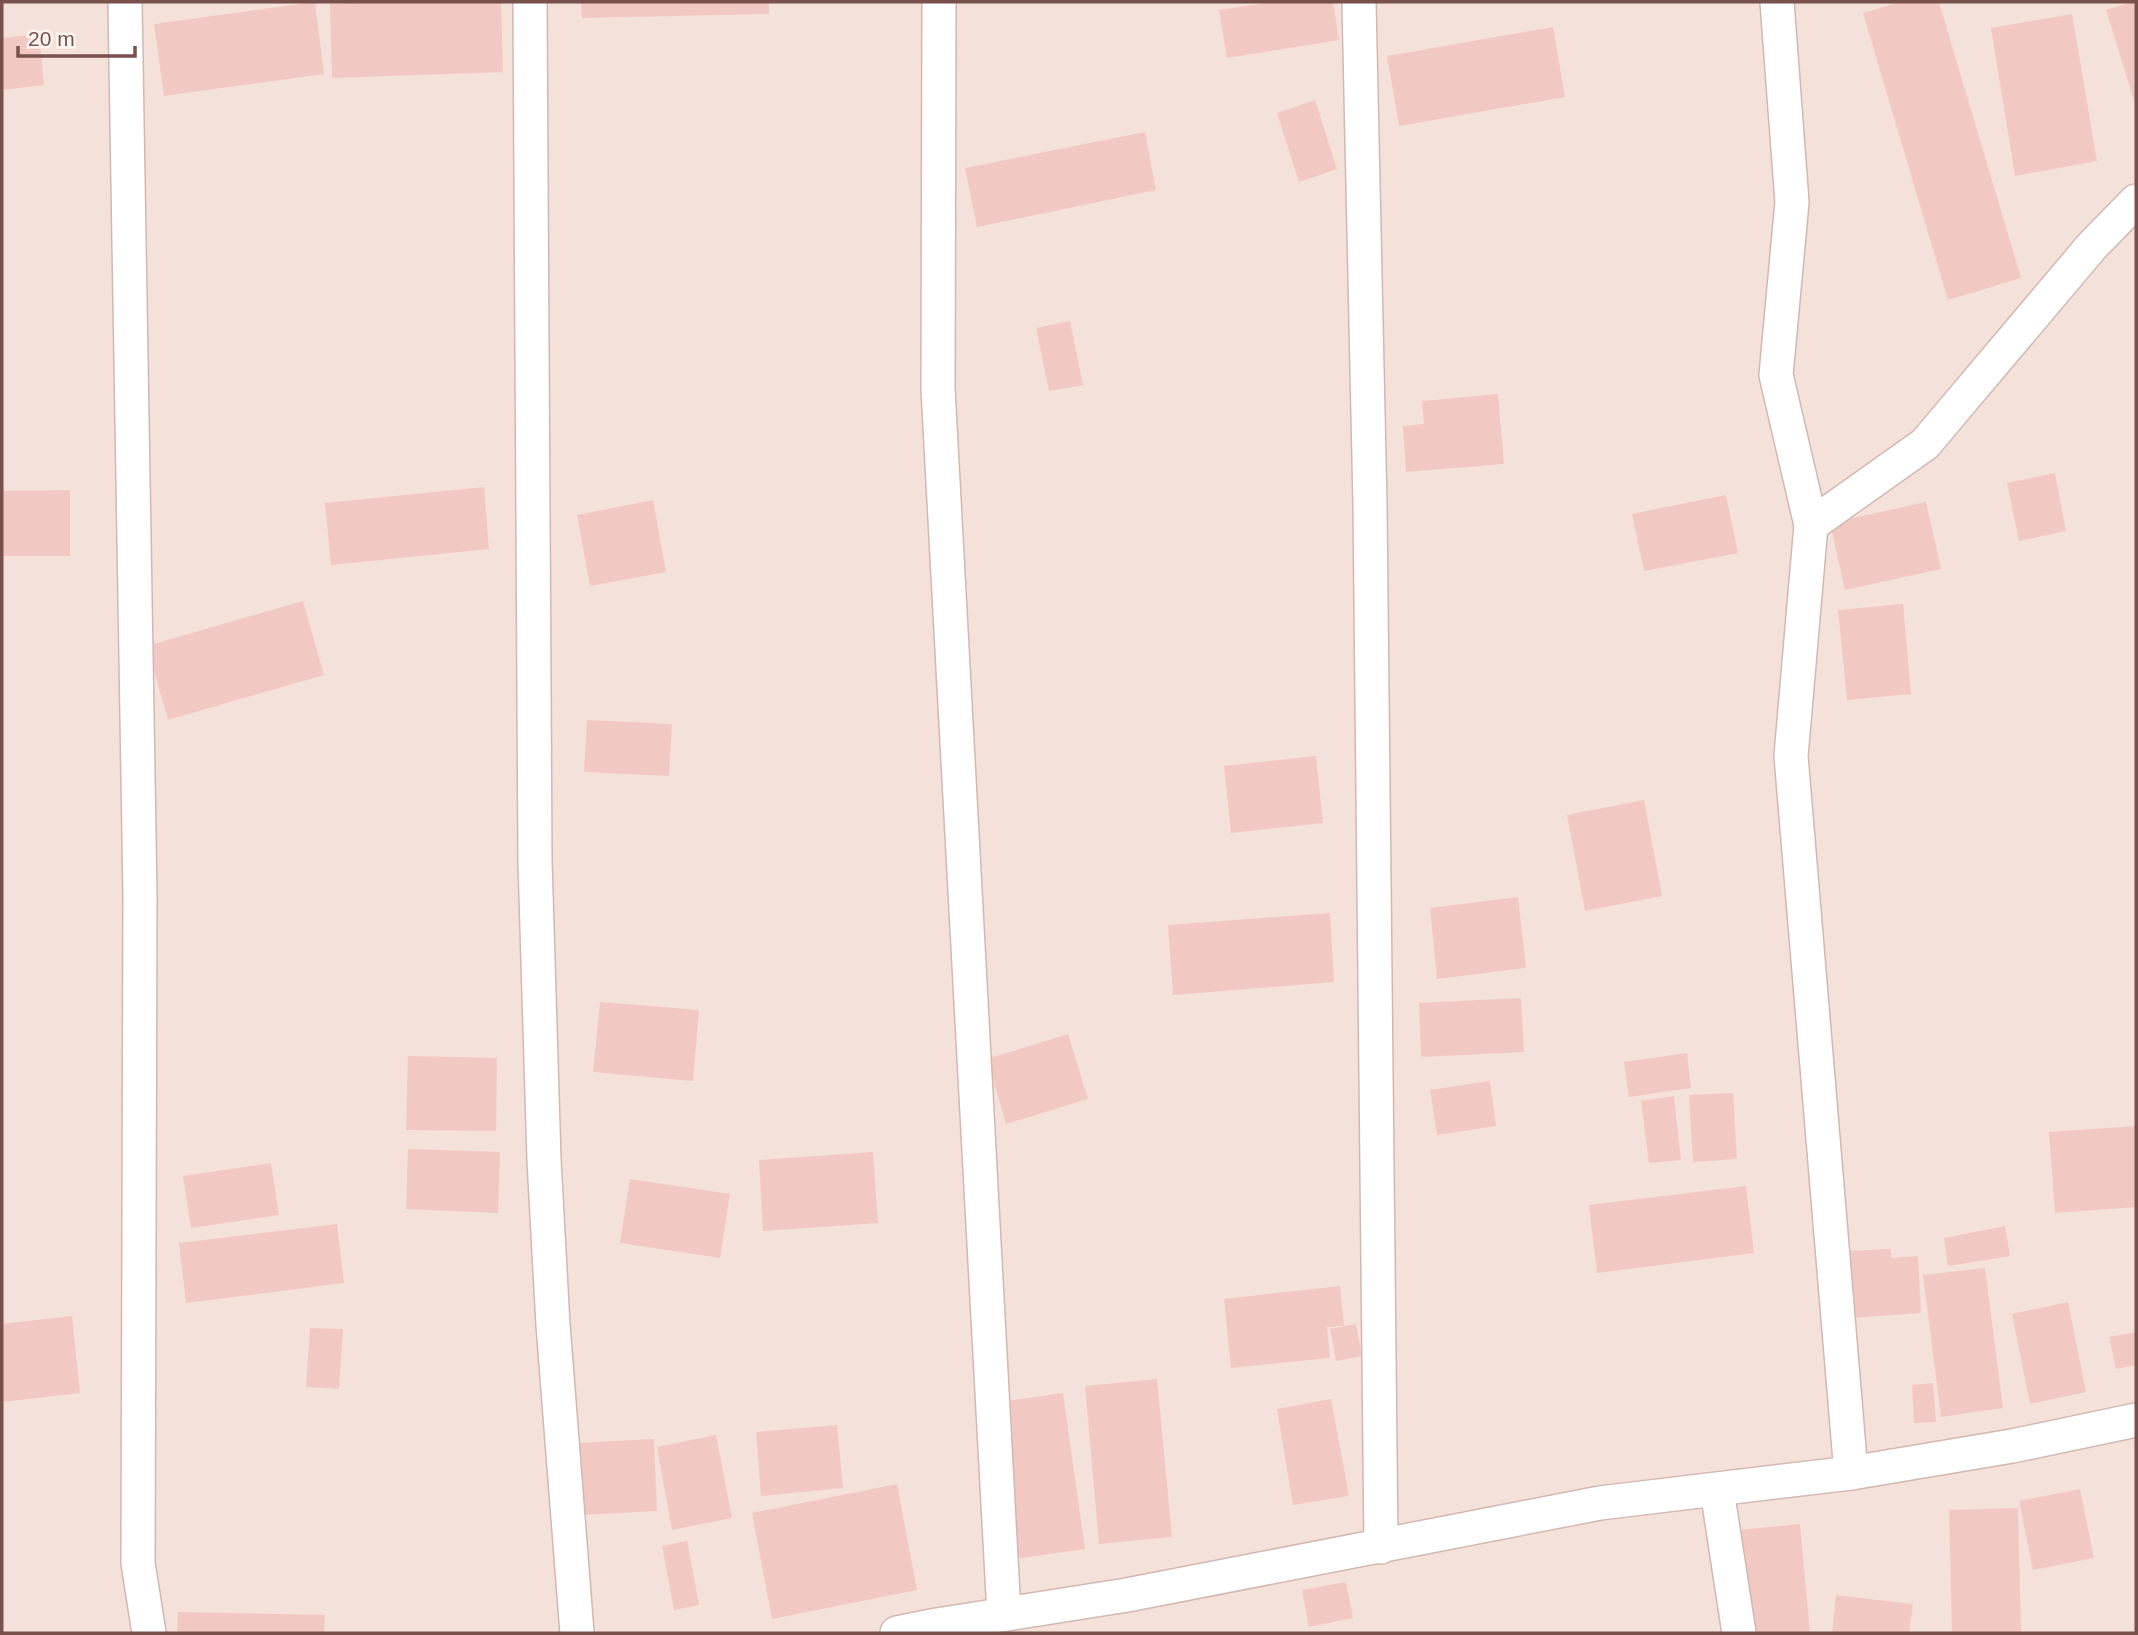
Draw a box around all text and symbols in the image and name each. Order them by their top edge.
scale bar [18,14,135,58]
text: 20 m [28,27,75,50]

